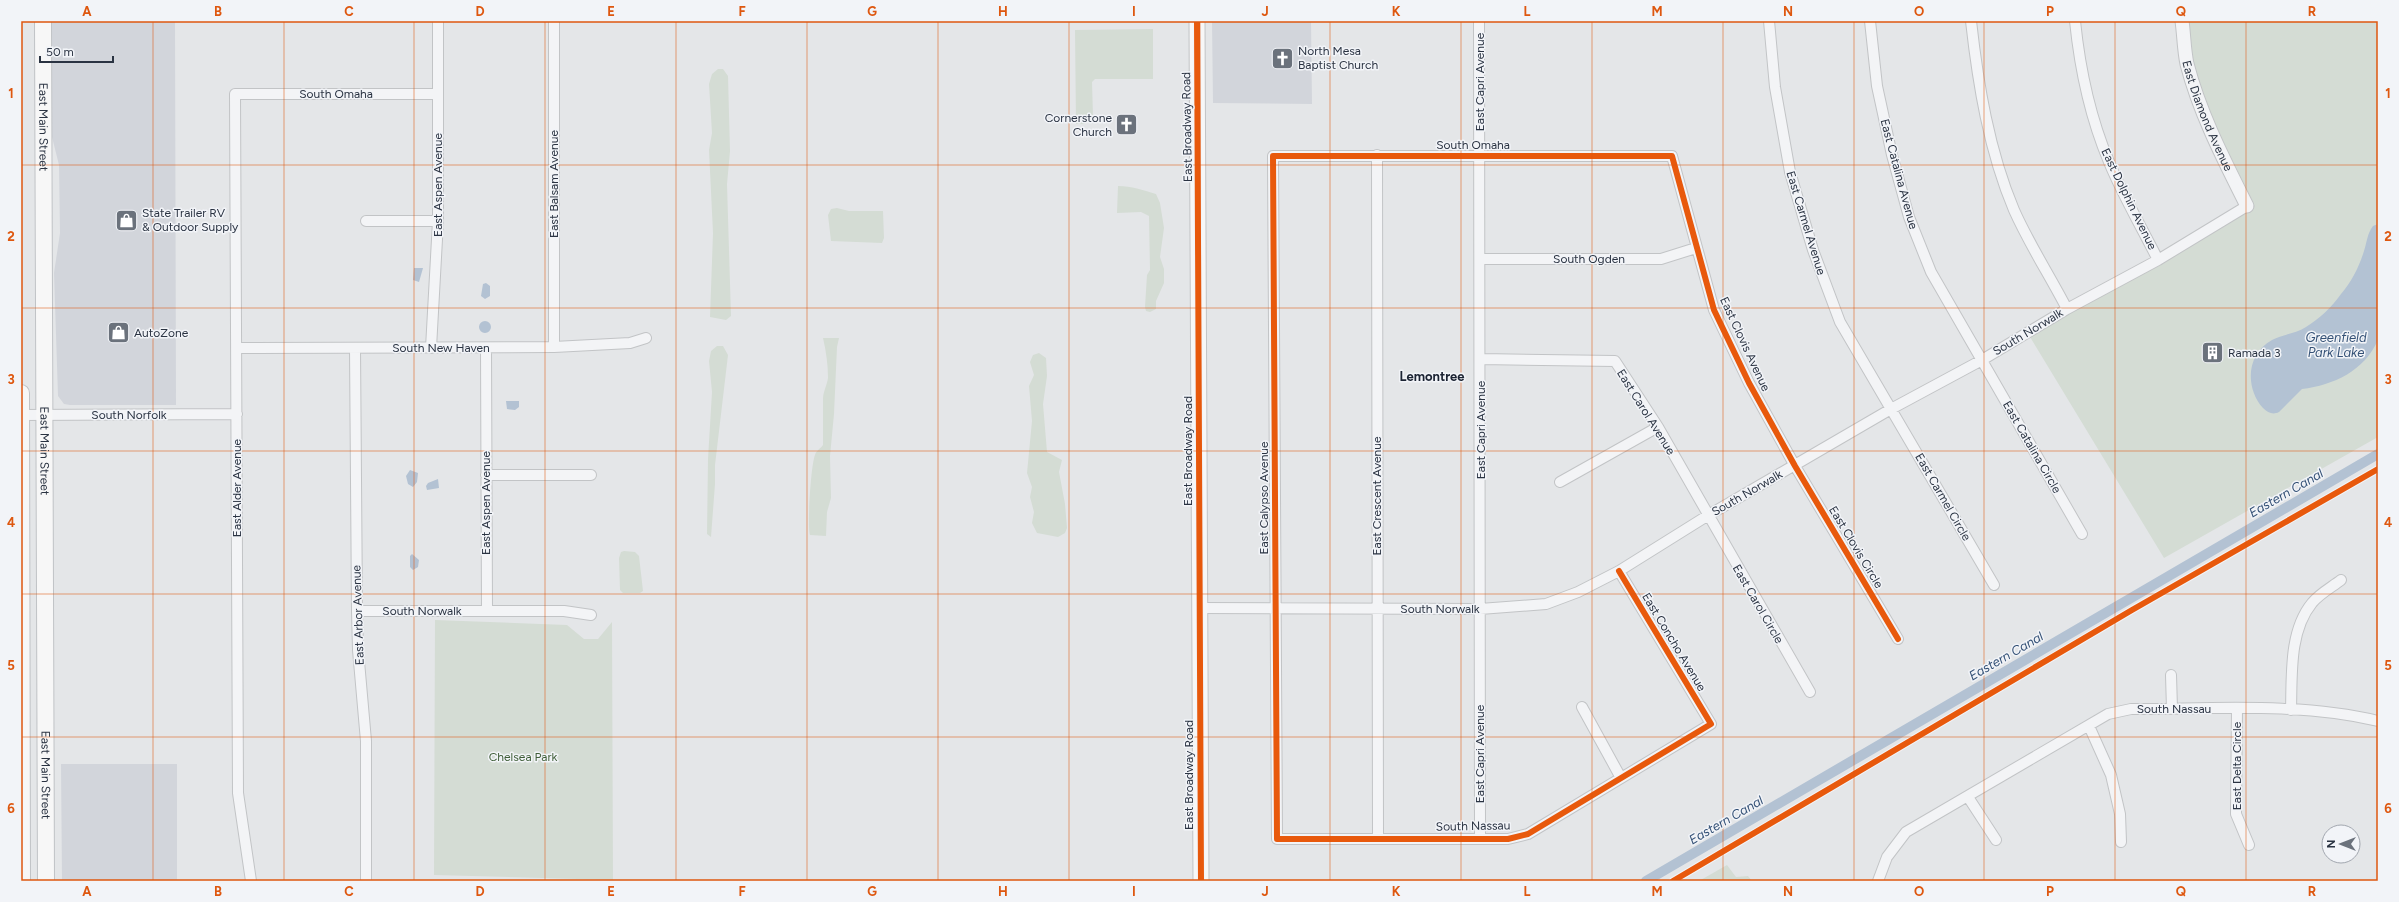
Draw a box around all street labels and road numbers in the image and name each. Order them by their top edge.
street label: East Capri Avenue [1473,32,1487,131]
street label: East Diamond Avenue [2179,59,2236,174]
street label: East Broadway Road [1179,72,1195,182]
street label: East Main Street [36,83,51,172]
street label: South Omaha [299,87,373,101]
street label: East Catalina Avenue [1878,117,1921,231]
street label: East Balsam Avenue [547,130,561,238]
street label: East Aspen Avenue [431,133,445,237]
street label: South Omaha [1436,138,1510,152]
street label: East Dolphin Avenue [2098,146,2160,252]
street label: East Carmel Avenue [1784,169,1829,277]
street label: South Ogden [1553,252,1625,266]
street label: East Clovis Avenue [1717,295,1773,394]
street label: South Norwalk [1990,305,2066,358]
street label: South New Haven [392,341,490,355]
street label: East Carol Avenue [1614,367,1678,458]
street label: East Capri Avenue [1474,380,1488,479]
street label: East Broadway Road [1181,396,1195,506]
street label: East Catalina Circle [2000,398,2064,496]
street label: East Main Street [37,407,52,496]
street label: South Norfolk [91,408,167,422]
street label: East Crescent Avenue [1370,436,1384,556]
street label: East Alder Avenue [230,438,244,537]
street label: East Calypso Avenue [1257,441,1271,555]
street label: East Aspen Avenue [479,451,493,555]
street label: East Carmel Circle [1912,451,1974,544]
street label: South Norwalk [1709,467,1785,519]
street label: East Clovis Circle [1826,503,1886,591]
street label: East Carol Circle [1730,562,1787,646]
street label: East Arbor Avenue [349,564,367,665]
street label: East Concho Avenue [1639,590,1709,694]
street label: South Norwalk [1400,602,1480,616]
street label: South Norwalk [382,604,462,618]
street label: South Nassau [2137,702,2211,716]
street label: East Capri Avenue [1473,704,1487,803]
street label: East Broadway Road [1182,720,1196,830]
street label: East Delta Circle [2230,721,2244,810]
street label: East Main Street [38,731,53,820]
street label: South Nassau [1436,818,1510,834]

